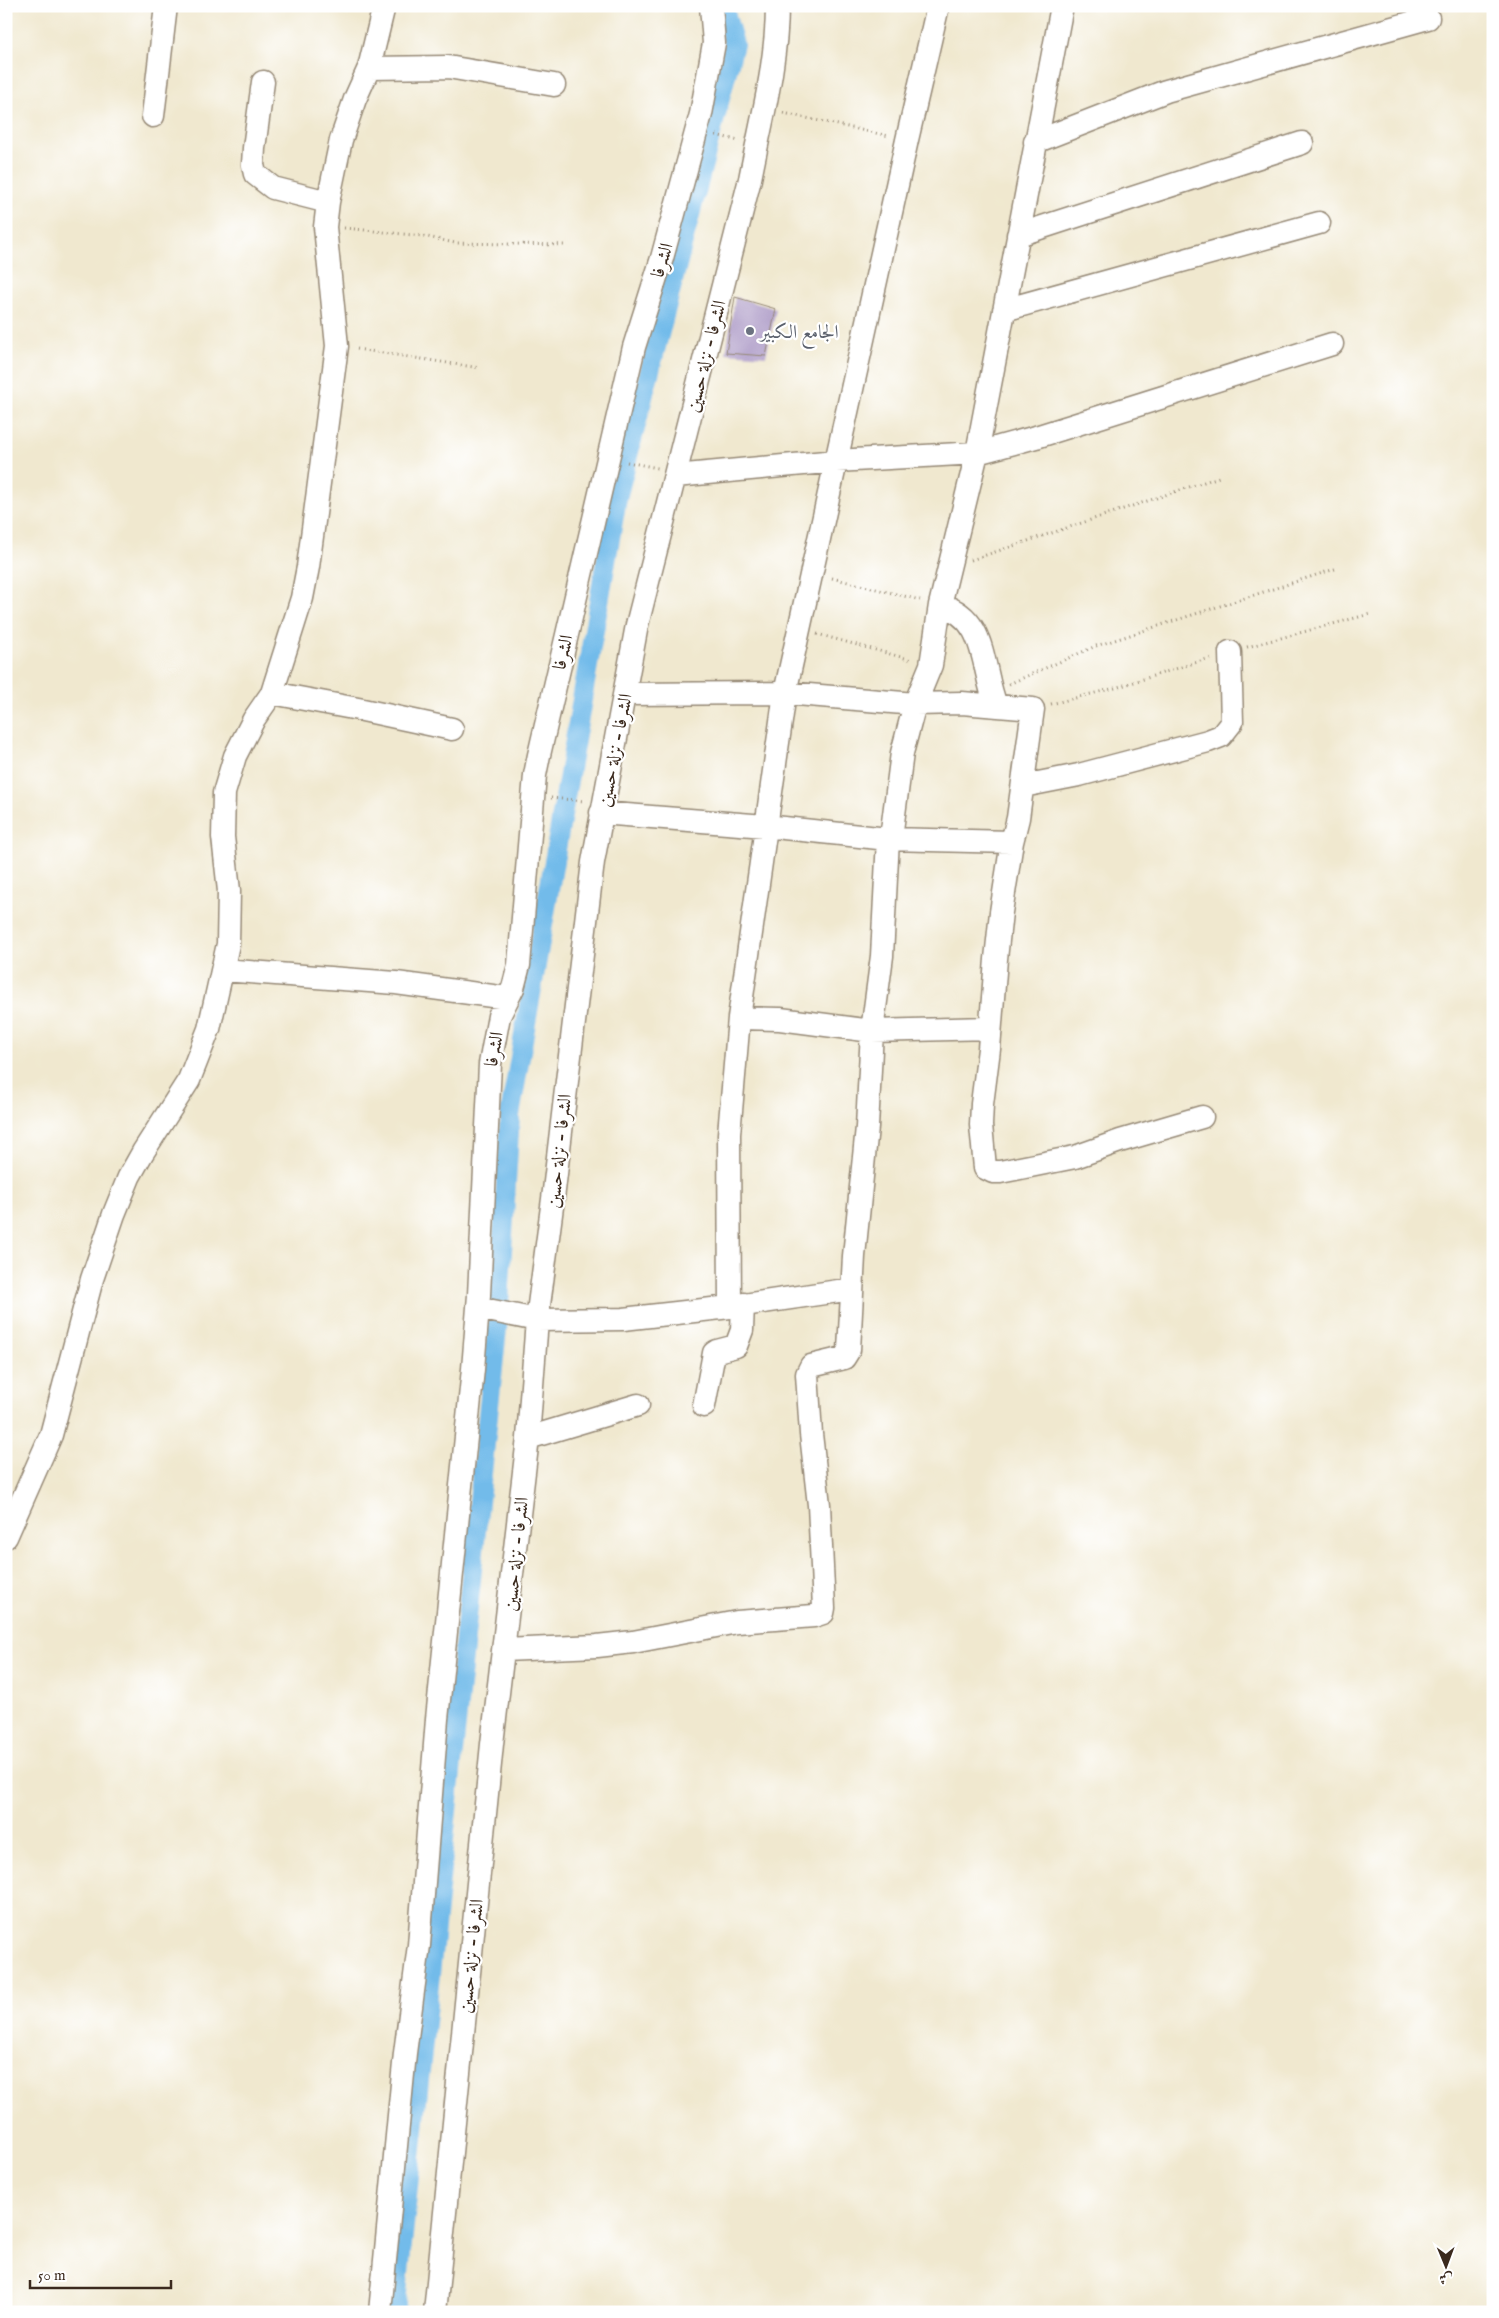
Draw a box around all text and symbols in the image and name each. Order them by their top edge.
street label: الشرفا [646,240,680,281]
street label: الشرفا - نزلة حسين [681,298,732,415]
place label: الجامع الكبير [758,321,839,349]
marker: الجامع الكبير [744,325,756,337]
street label: الشرفا [548,633,580,672]
street label: الشرفا - نزلة حسين [593,692,639,809]
street label: الشرفا [480,1030,510,1069]
street label: الشرفا - نزلة حسين [542,1093,578,1210]
street label: الشرفا - نزلة حسين [499,1496,535,1613]
street label: الشرفا - نزلة حسين [454,1898,490,2015]
north arrow [1422,2240,1472,2290]
scale bar [30,2258,171,2290]
text: 50 m [38,2266,66,2285]
text: ش [1439,2269,1453,2287]

